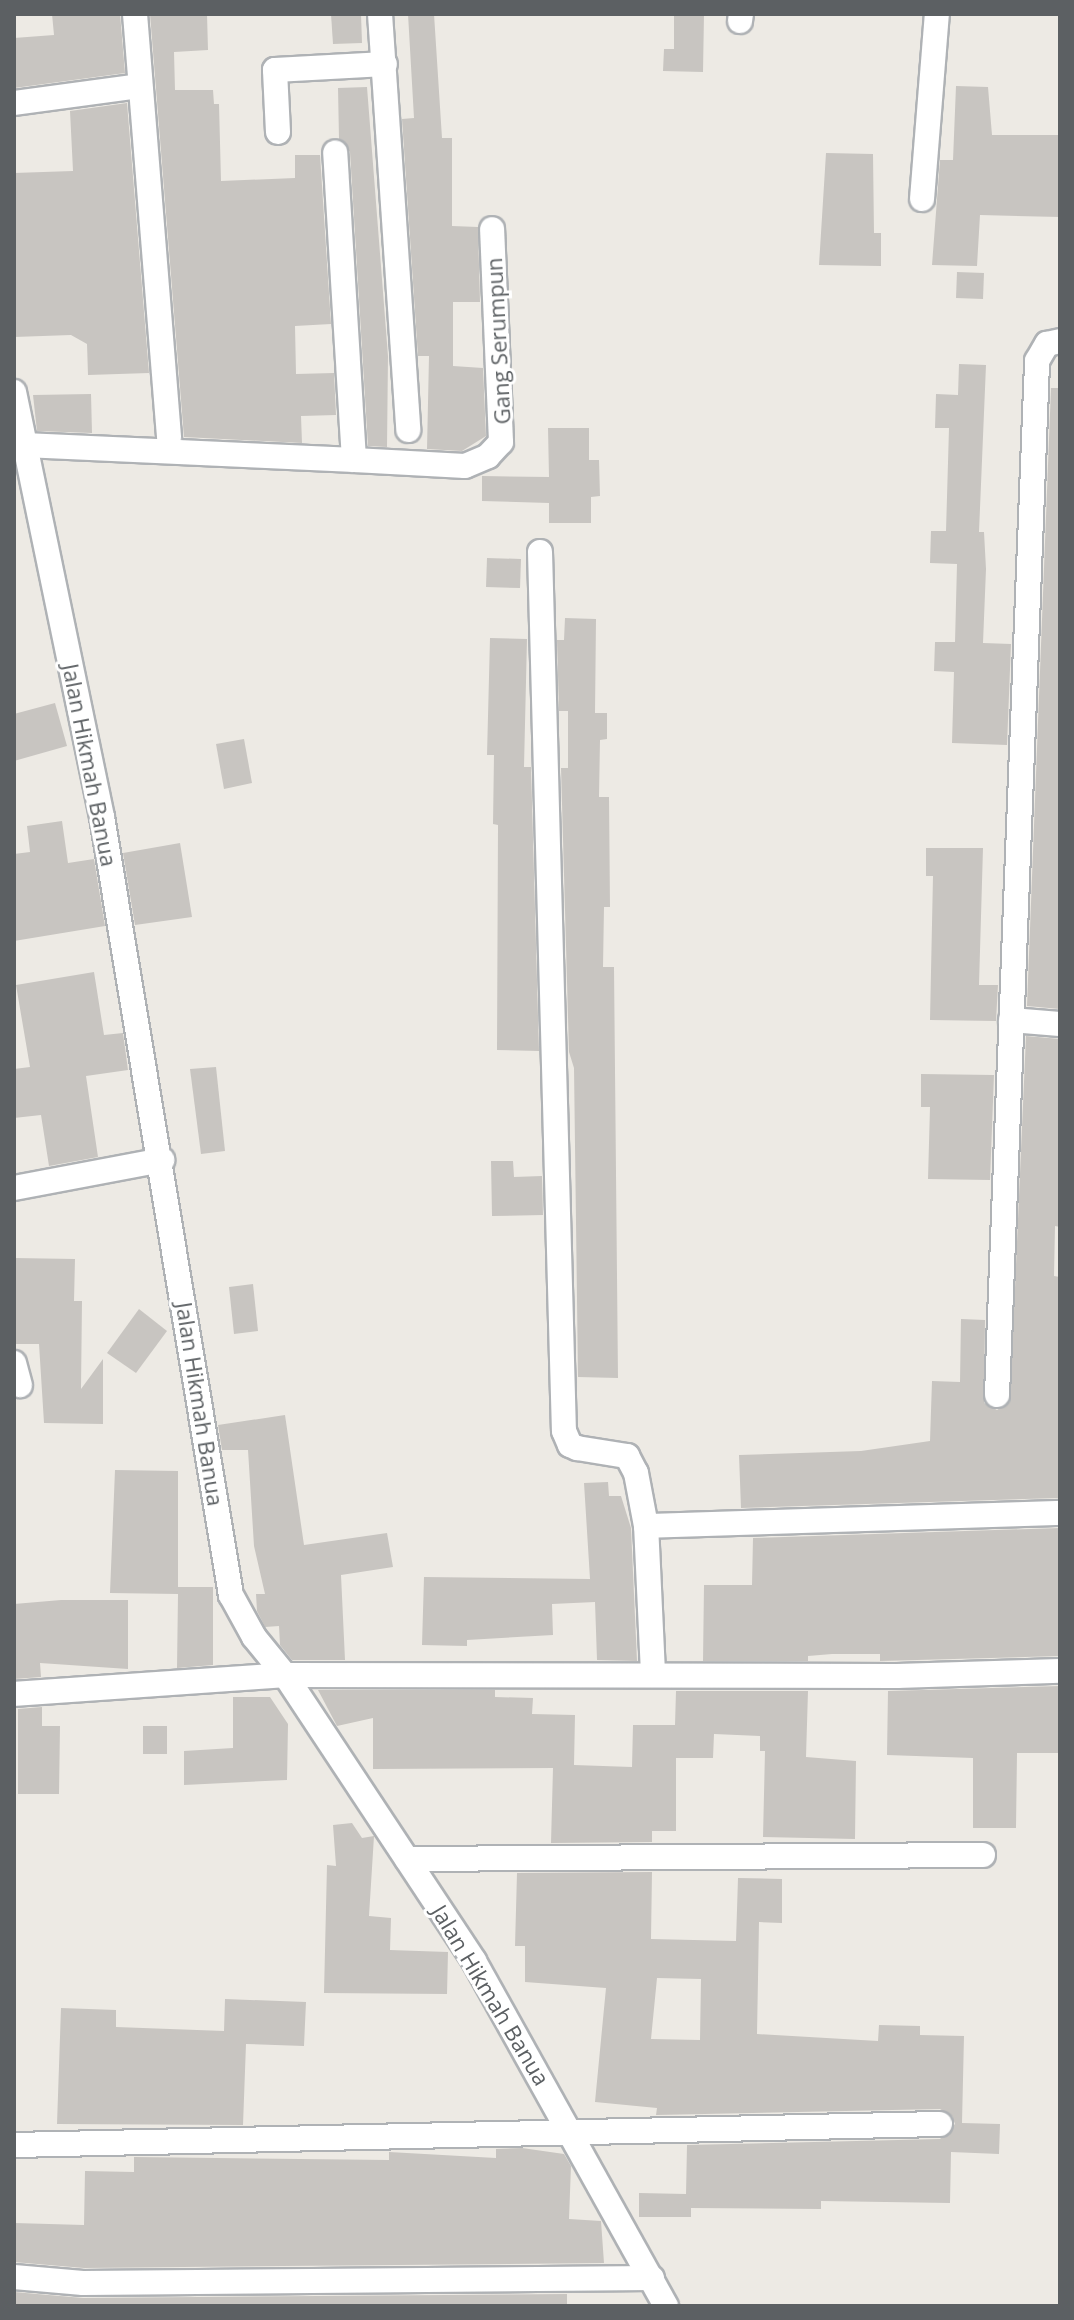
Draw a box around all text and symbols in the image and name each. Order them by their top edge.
street label: Gang Serumpun [480,257,516,425]
street label: Jalan Hikmah Banua [57,661,123,869]
street label: Jalan Hikmah Banua [171,1300,229,1508]
street label: Jalan Hikmah Banua [427,1900,555,2090]

